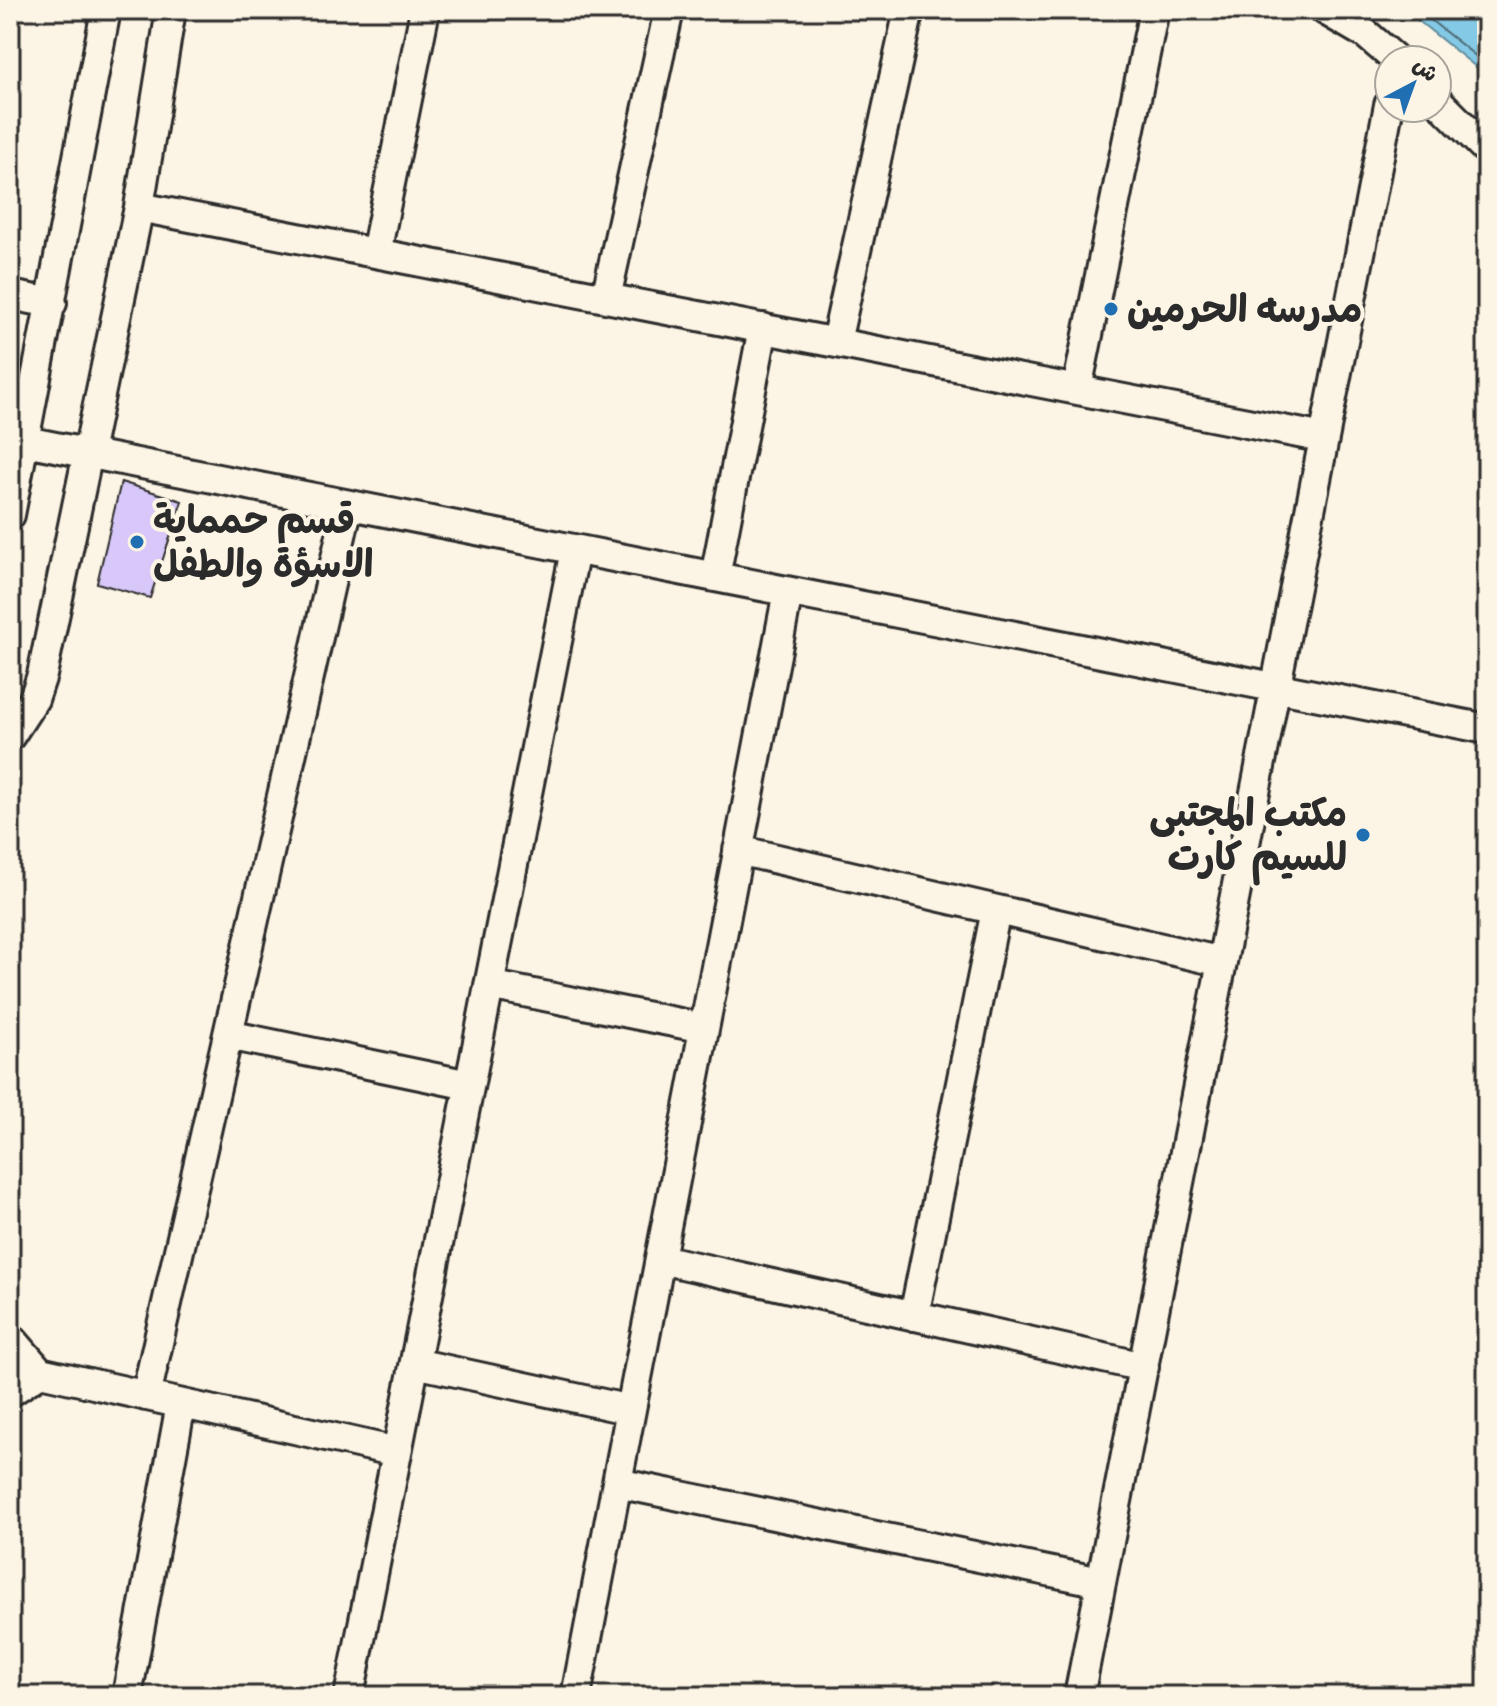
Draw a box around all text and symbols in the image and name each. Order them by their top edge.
north arrow [1373,44,1453,124]
text: ش [1407,51,1444,88]
place label: مدرسه الحرمين [1127,286,1363,333]
marker: مدرسه الحرمين [1102,300,1120,318]
place label: قسم حمماية الاسؤة والطفل [153,497,374,588]
marker: قسم حمماية الاسؤة والطفل [128,533,146,551]
place label: مكتب المجتبى للسيم كارت [1149,790,1347,886]
marker: مكتب المجتبى للسيم كارت [1354,826,1372,844]

